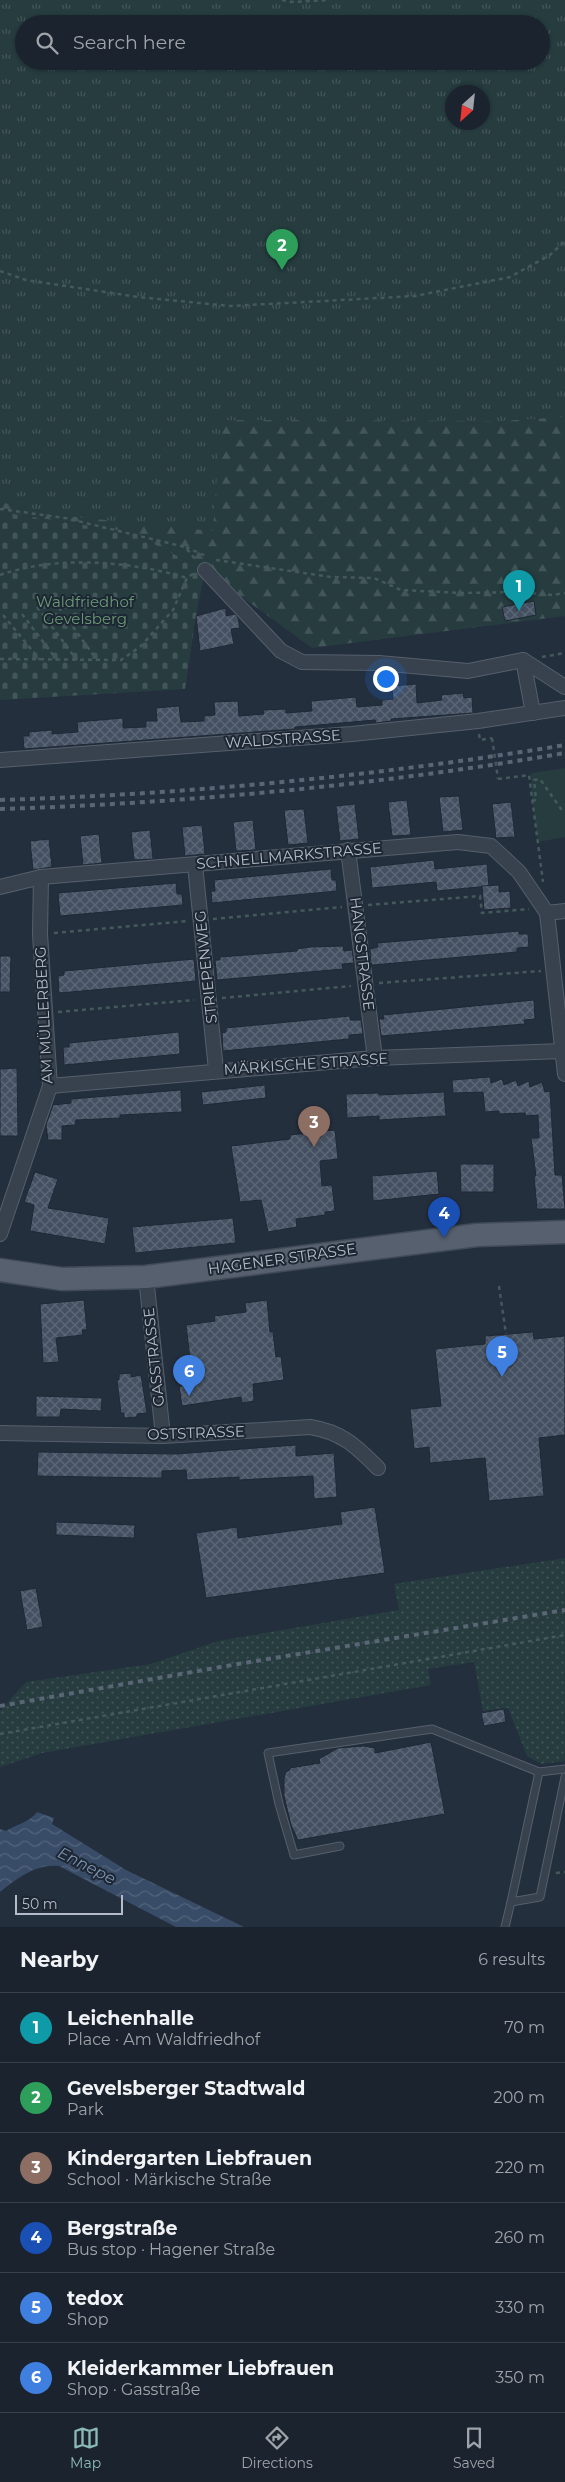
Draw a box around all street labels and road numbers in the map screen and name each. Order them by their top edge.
street label: WALDSTRASSE [225,725,341,752]
street label: SCHNELLMARKSTRASSE [195,838,382,873]
street label: HANGSTRASSE [346,896,379,1012]
street label: STRIEPENWEG [190,909,221,1025]
street label: AM MÜLLERBERG [30,946,57,1084]
street label: MÄRKISCHE STRASSE [223,1048,389,1079]
street label: HAGENER STRASSE [207,1239,357,1278]
street label: GASSTRASSE [139,1307,168,1407]
street label: OSTSTRASSE [147,1421,245,1444]

